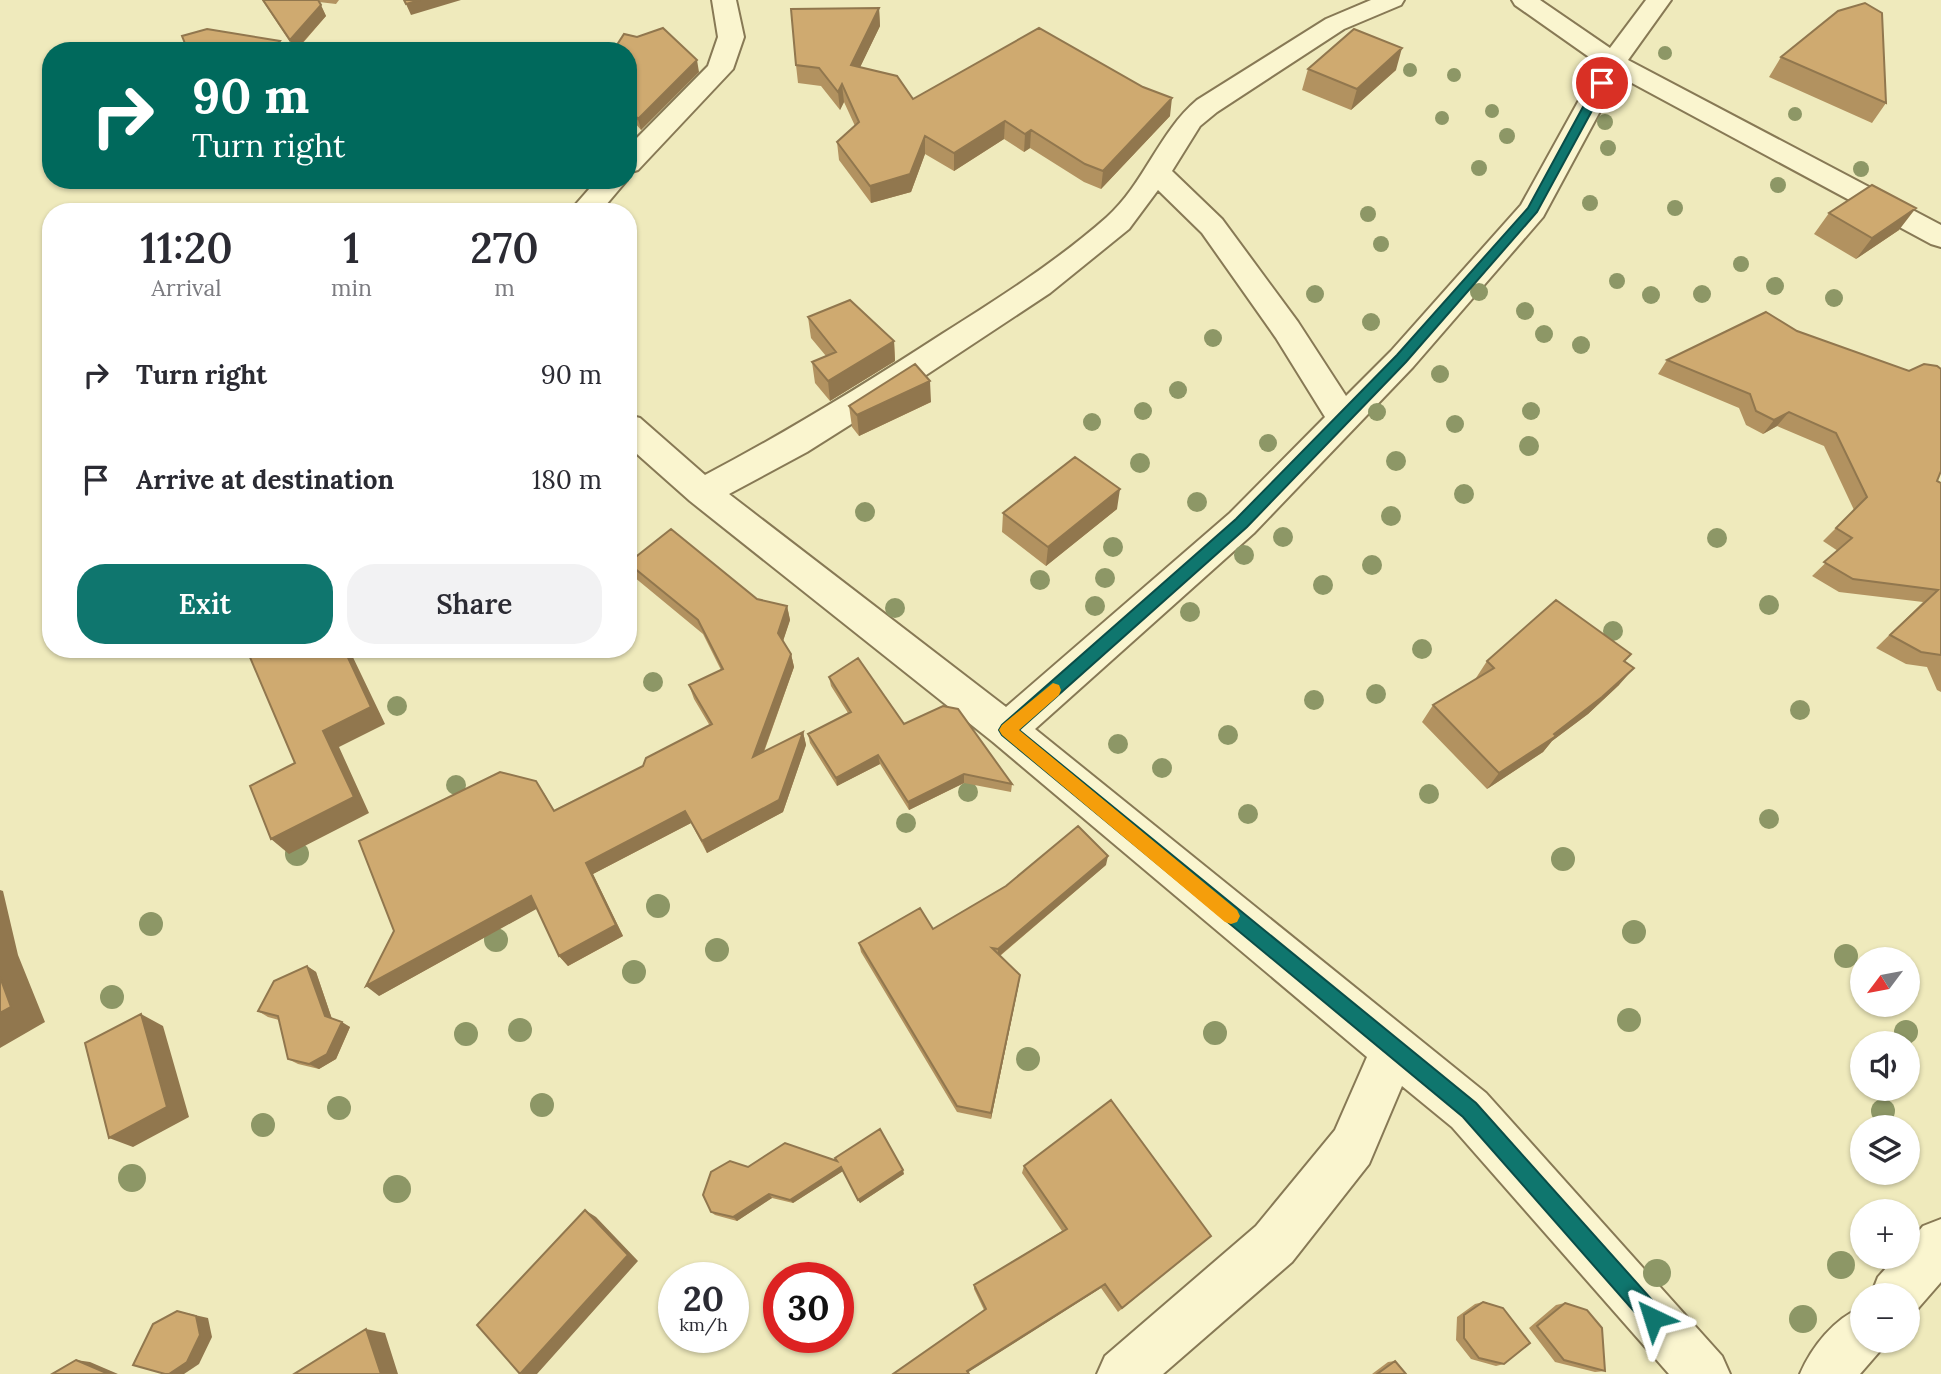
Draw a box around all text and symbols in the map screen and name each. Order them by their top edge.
pin [1572,53,1632,113]
text: 90 m [192,64,309,126]
icon: arrive [1583,64,1621,102]
icon: right [77,70,168,161]
text: Turn right [192,125,345,166]
text: 11:20 [140,221,233,275]
text: 1 [343,221,360,275]
text: 270 [470,221,539,275]
text: Arrival [151,273,222,302]
text: min [331,273,372,302]
text: m [494,273,515,302]
icon: right [77,356,115,394]
text: Turn right [136,358,267,391]
text: 90 m [541,358,602,391]
icon: arrive [77,461,115,499]
text: Arrive at destination [136,463,394,496]
text: 180 m [532,463,602,496]
button: Exit [77,564,333,644]
button: Share [347,564,602,644]
north arrow [1850,947,1920,1017]
map controls [1850,947,1920,1353]
button: sound [1850,1031,1920,1101]
button: layers [1850,1115,1920,1185]
button: + [1850,1199,1920,1269]
speed limit sign: 30 [763,1262,854,1353]
text: 20 [683,1276,724,1321]
position arrow [1616,1281,1690,1355]
button: − [1850,1283,1920,1353]
text: km/h [679,1313,728,1336]

